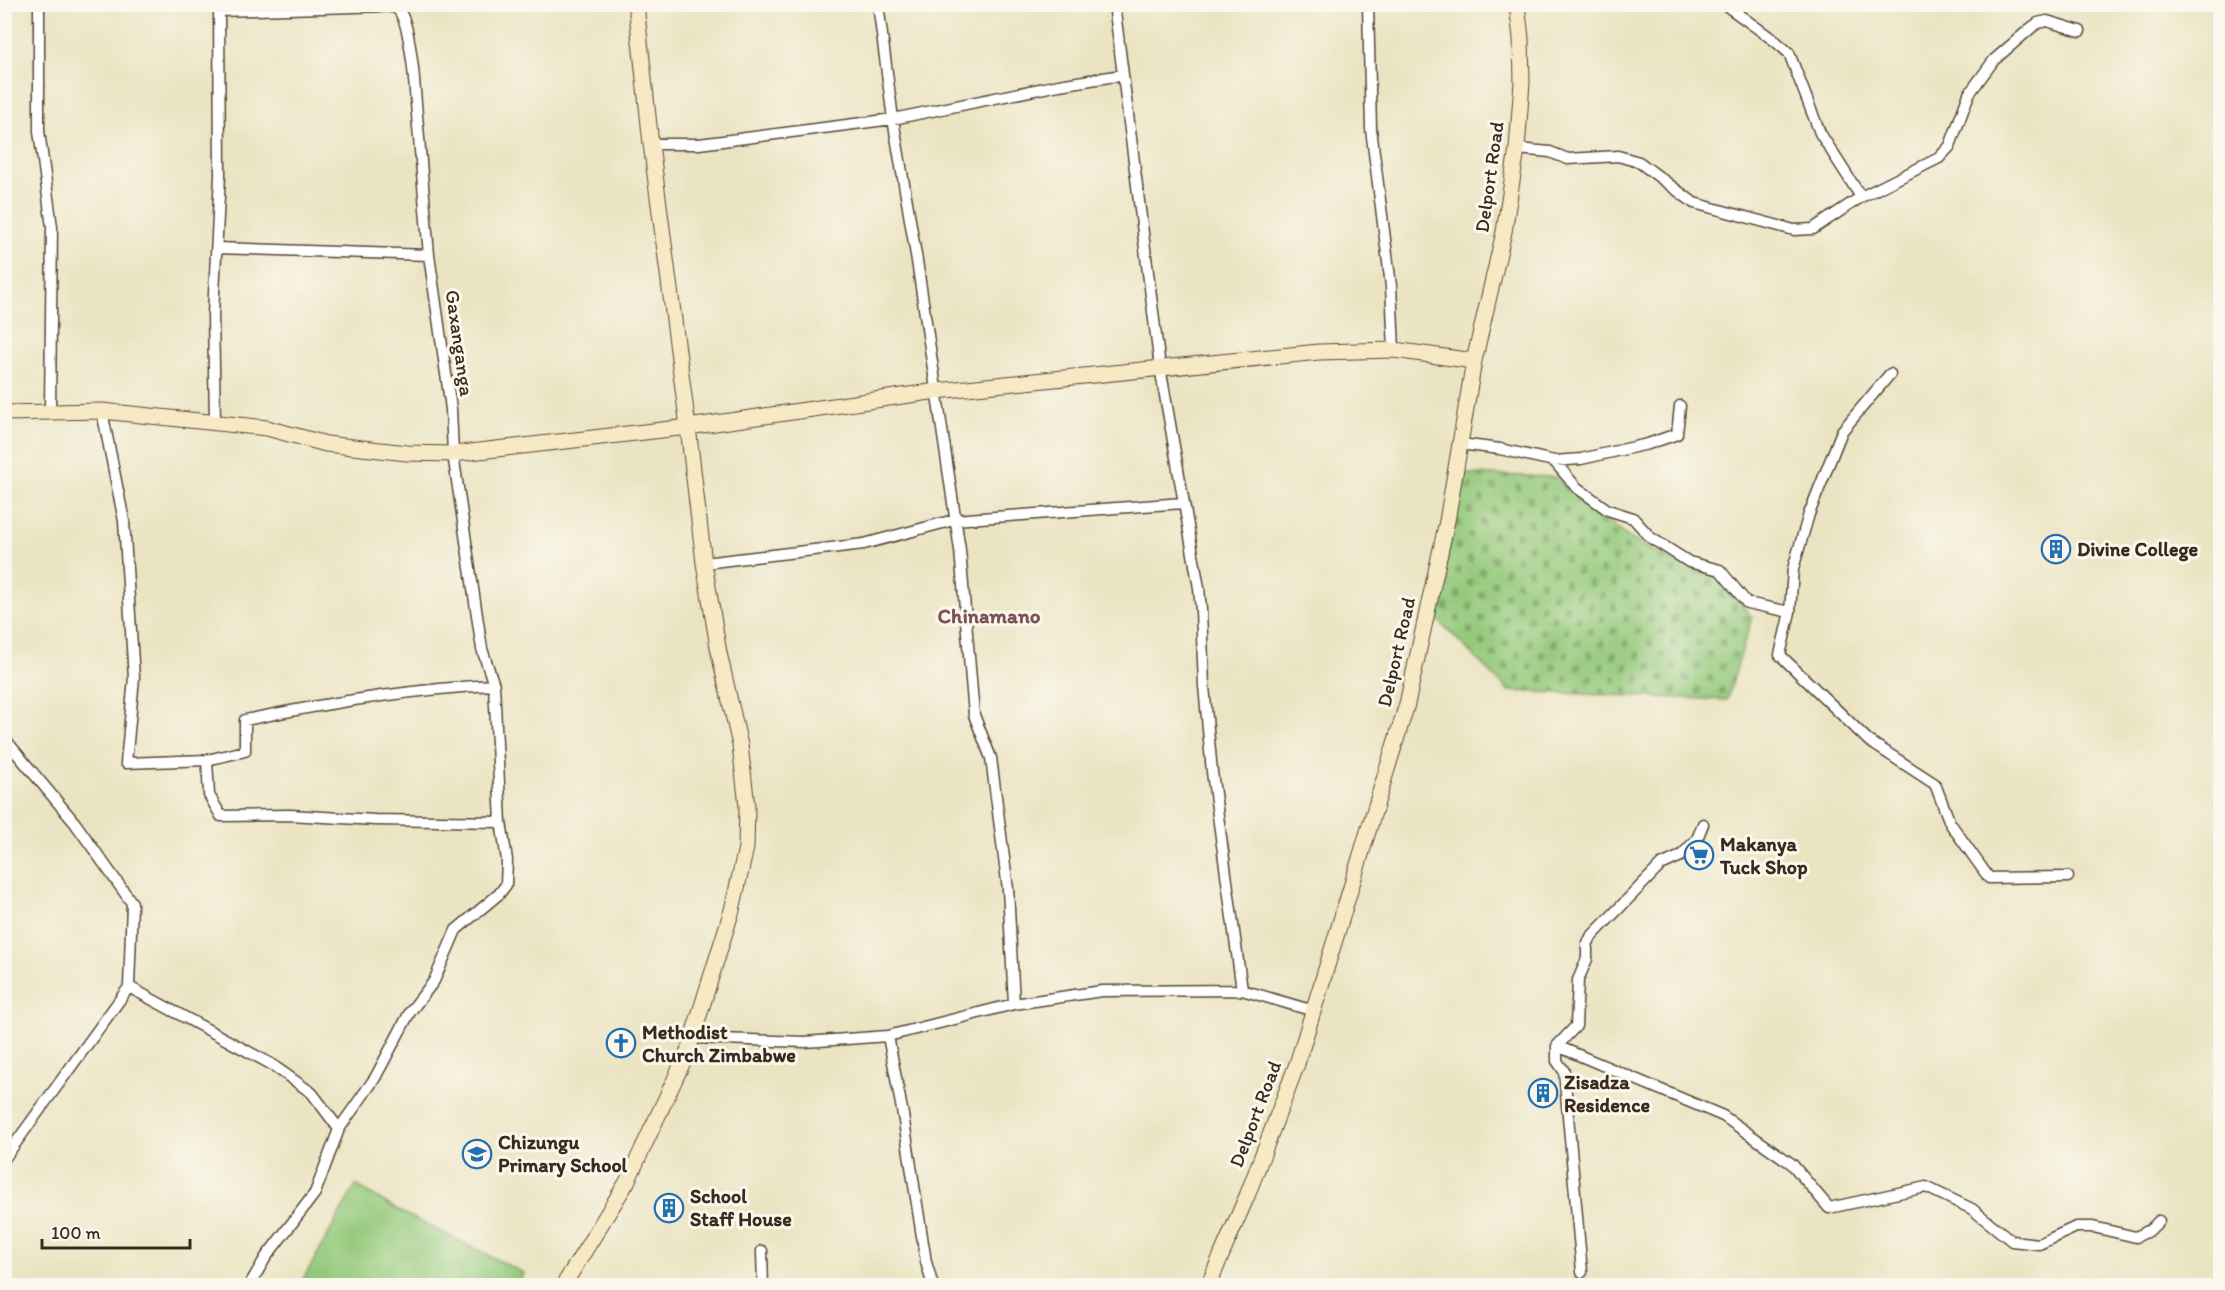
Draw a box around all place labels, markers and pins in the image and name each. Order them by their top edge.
building icon: Divine College [2040,533,2072,565]
place label: Divine College [2077,537,2199,562]
place label: Makanya Tuck Shop [1719,832,1808,880]
supermarket icon: Makanya Tuck Shop [1683,839,1715,871]
place label: Methodist Church Zimbabwe [642,1020,796,1067]
church icon: Methodist Church Zimbabwe [605,1027,637,1059]
place label: Zisadza Residence [1564,1070,1651,1117]
building icon: Zisadza Residence [1527,1077,1559,1109]
place label: Chizungu Primary School [498,1130,628,1178]
school or university icon: Chizungu Primary School [461,1138,493,1170]
place label: School Staff House [690,1184,792,1231]
building icon: School Staff House [653,1192,685,1224]

